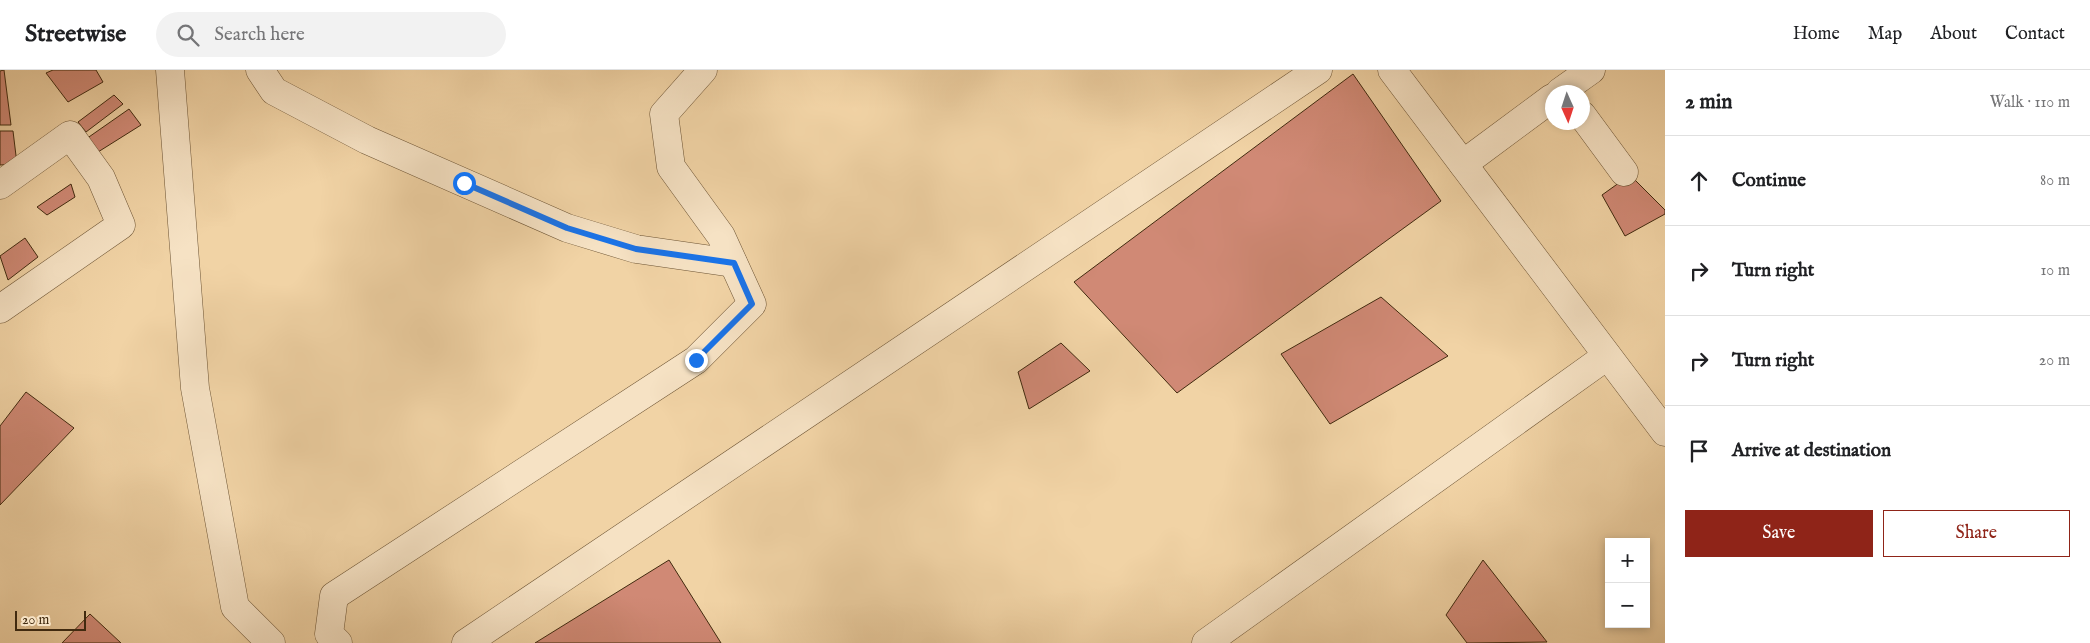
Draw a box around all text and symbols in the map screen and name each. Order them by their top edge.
search box [156,12,506,57]
text: Streetwise [25,19,126,50]
icon: search [174,21,202,49]
text: Search here [214,23,305,47]
text: Home [1793,23,1840,46]
text: Map [1868,23,1902,46]
text: About [1930,23,1977,46]
text: Contact [2005,23,2065,46]
north arrow [1545,85,1590,130]
text: 2 min [1685,89,1732,116]
text: Walk · 110 m [1990,93,2070,113]
icon: ahead [1685,167,1713,195]
text: Continue [1732,169,1806,193]
text: 80 m [2040,171,2070,191]
route start [453,172,476,195]
icon: right [1685,257,1713,285]
text: Turn right [1732,259,1814,283]
text: 10 m [2040,261,2070,281]
icon: right [1685,347,1713,375]
route end [685,349,708,372]
text: Turn right [1732,349,1814,373]
text: 20 m [2039,351,2070,371]
icon: arrive [1685,437,1713,465]
text: Arrive at destination [1732,439,1891,463]
button: Save [1685,510,1873,557]
button: Share [1883,510,2070,557]
map controls [1605,538,1650,628]
button: + [1605,538,1650,583]
button: − [1605,583,1650,628]
scale bar [15,608,86,631]
text: 20 m [22,611,49,629]

